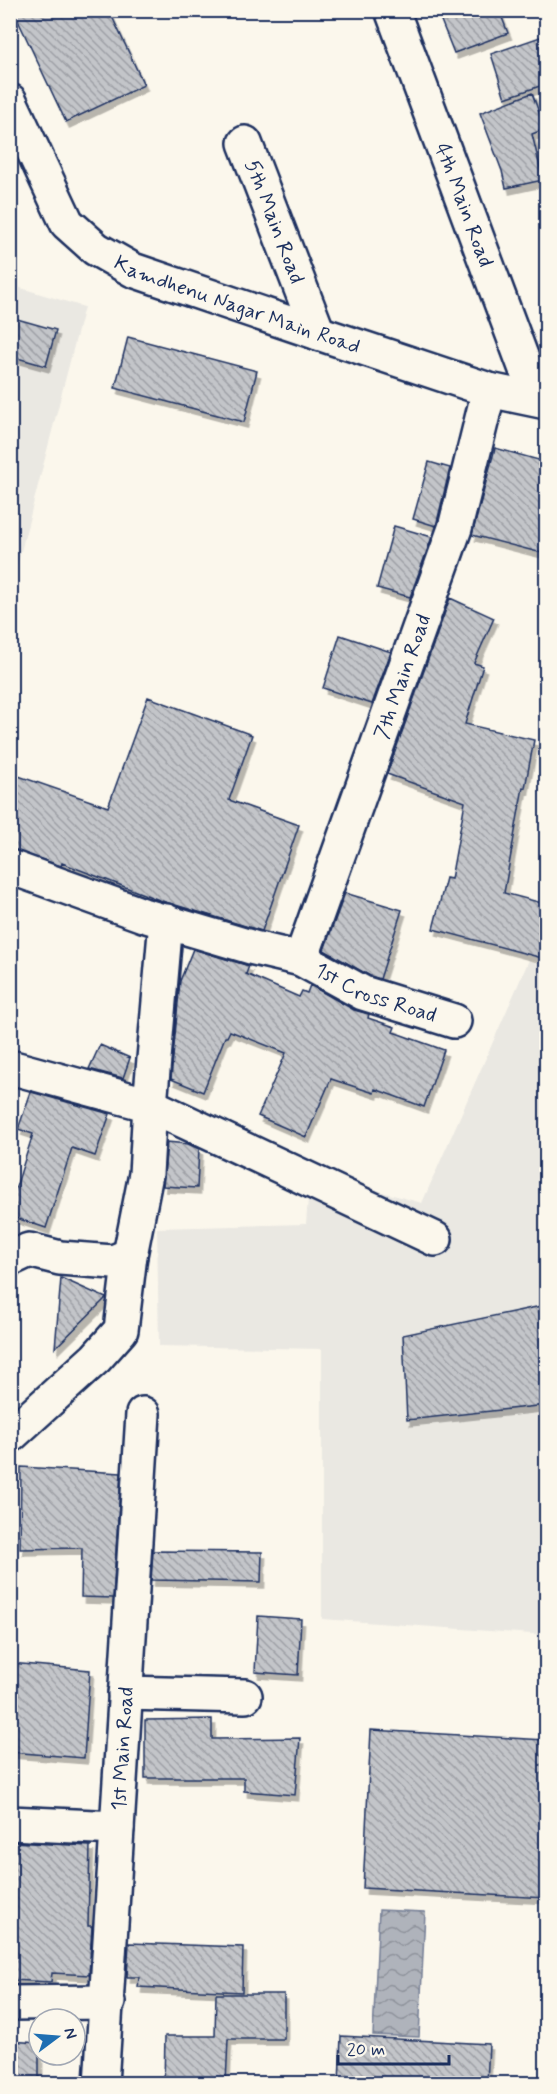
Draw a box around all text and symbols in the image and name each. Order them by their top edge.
street label: 4th Main Road [428,139,500,271]
street label: 5th Main Road [238,156,311,288]
street label: Kamdhenu Nagar Main Road [109,249,364,361]
street label: 7th Main Road [368,611,438,743]
street label: 1st Cross Road [310,956,440,1030]
street label: 1st Main Road [105,1686,141,1812]
north arrow [27,2007,87,2067]
text: N [58,2025,82,2041]
scale bar [338,2028,449,2066]
text: 20 m [347,2038,385,2062]

